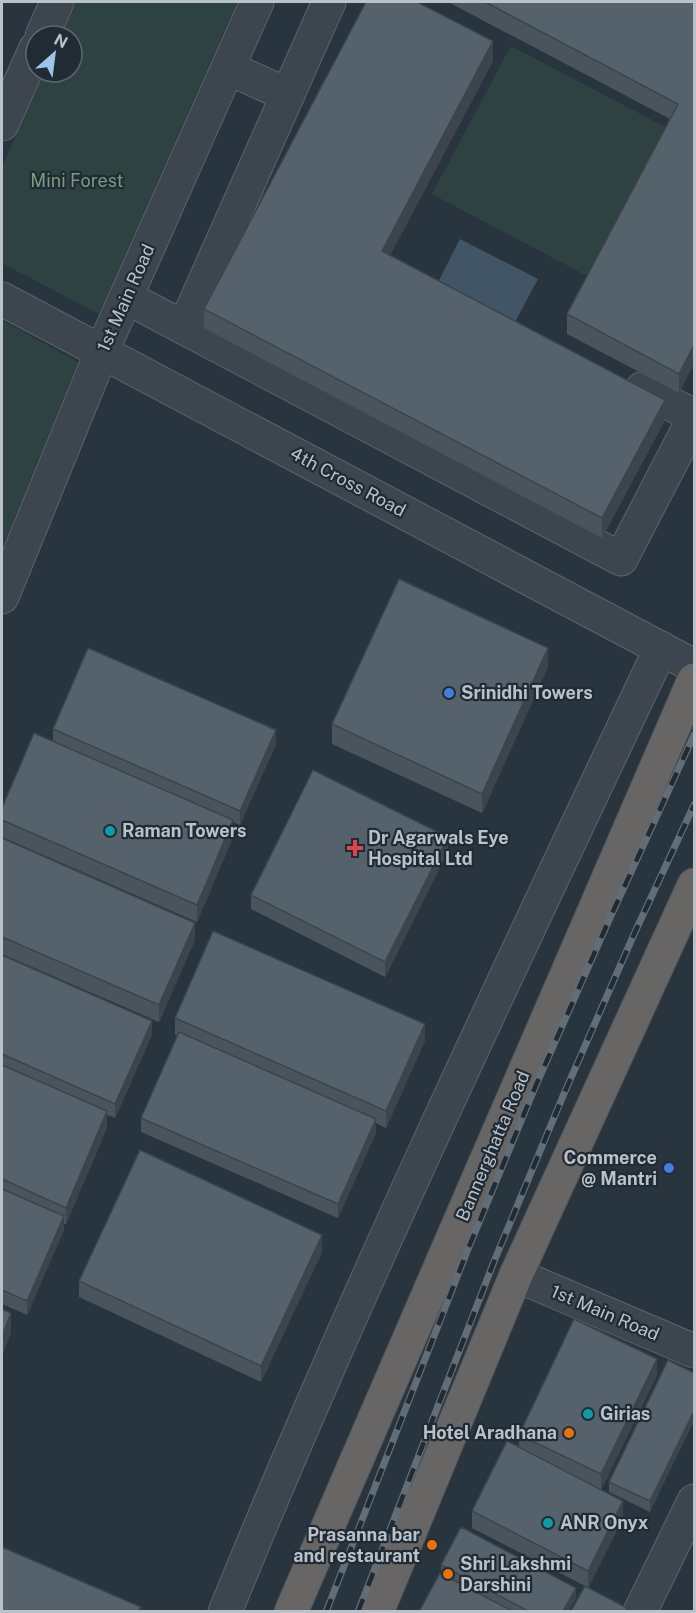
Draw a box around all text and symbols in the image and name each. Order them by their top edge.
north arrow [24,24,84,84]
text: N [51,30,71,53]
park label: Mini Forest [30,170,124,191]
street label: 1st Main Road [92,241,159,355]
street label: 4th Cross Road [287,442,410,521]
place label: Srinidhi Towers [461,682,593,703]
marker: Srinidhi Towers [442,686,456,700]
place label: Raman Towers [122,820,247,841]
marker: Raman Towers [103,824,117,838]
place label: Dr Agarwals Eye Hospital Ltd [368,827,509,869]
marker: Dr Agarwals Eye Hospital Ltd [346,839,364,857]
street label: Bannerghatta Road [451,1068,534,1224]
place label: Commerce @ Mantri [563,1147,657,1189]
marker: Commerce @ Mantri [662,1161,676,1175]
street label: 1st Main Road [548,1280,662,1345]
place label: Girias [600,1403,650,1424]
marker: Girias [581,1407,595,1421]
place label: Hotel Aradhana [423,1422,557,1443]
marker: Hotel Aradhana [562,1426,576,1440]
place label: ANR Onyx [560,1512,649,1533]
marker: ANR Onyx [541,1516,555,1530]
place label: Prasanna bar and restaurant [293,1524,421,1566]
marker: Prasanna bar and restaurant [425,1538,439,1552]
place label: Shri Lakshmi Darshini [460,1553,571,1595]
marker: Shri Lakshmi Darshini [441,1567,455,1581]

